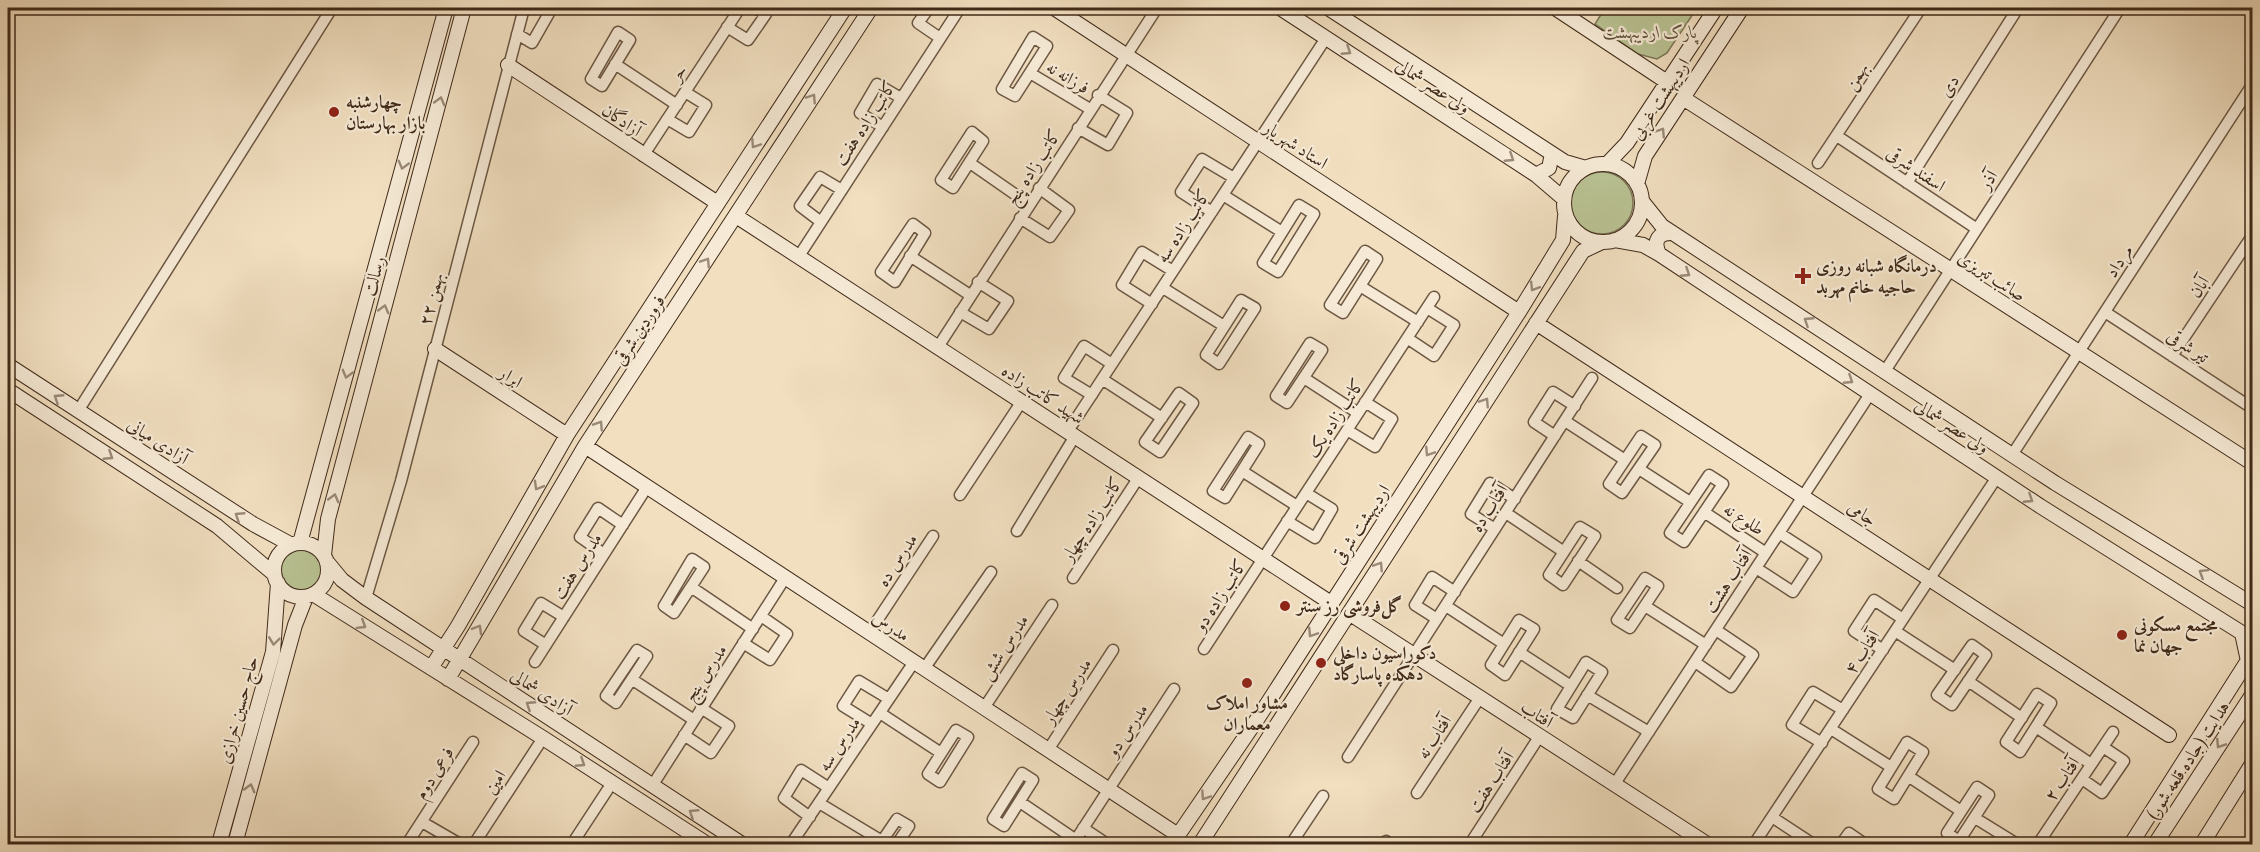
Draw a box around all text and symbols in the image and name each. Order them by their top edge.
park label: پارک اردیبهشت [1603,21,1699,46]
one-way arrow [1340,44,1351,55]
street label: ولی عصر شمالی [1390,54,1474,121]
street label: اردیبهشت غربی [1625,54,1697,146]
street label: فرزانه نه [1041,56,1094,101]
street label: بهمن [1839,58,1876,96]
street label: حر [663,60,694,89]
street label: دی [1934,71,1967,103]
street label: کاتب زاده هفت [829,76,903,171]
place label: چهارشنبه بازار بهارستان [346,91,425,137]
one-way arrow [805,94,817,104]
one-way arrow [433,96,445,107]
street label: آزادگان [596,99,648,145]
marker: چهارشنبه بازار بهارستان [327,105,341,119]
street label: استاد شهریار [1257,115,1332,176]
street label: کاتب زاده پنج [1000,125,1070,212]
one-way arrow [1653,127,1664,138]
one-way arrow [751,137,762,148]
street label: اسفند شرقی [1881,141,1950,199]
one-way arrow [1503,150,1514,161]
one-way arrow [398,160,411,170]
street label: آذر [1972,164,2006,197]
street label: کاتب زاده سه [1151,185,1218,269]
street label: مرداد [2100,240,2140,283]
street label: صائب تبریزی [1952,246,2030,309]
street label: رسالت [358,254,393,299]
place label: درمانگاه شبانه‌ روزی حاجیه‌ خانم مهربد [1816,254,1937,303]
one-way arrow [699,257,710,268]
one-way arrow [1680,265,1691,276]
marker: درمانگاه شبانه‌ روزی حاجیه‌ خانم مهربد [1794,267,1812,285]
street label: ۲۲ بهمن [414,270,451,328]
street label: آبان [2184,270,2218,304]
one-way arrow [1529,281,1541,291]
street label: فروردین شرقی [608,291,672,371]
one-way arrow [377,304,389,315]
one-way arrow [1804,317,1815,328]
street label: تیر شرقی [2161,324,2214,371]
street label: شهید کاتب زاده [996,359,1088,431]
street label: ابرار [492,360,527,395]
one-way arrow [342,368,354,379]
one-way arrow [1842,373,1853,384]
street label: کاتب زاده یک [1301,374,1371,464]
one-way arrow [54,394,64,406]
street label: ولی عصر شمالی [1909,394,1993,461]
one-way arrow [1477,398,1489,408]
street label: آزادی میانی [121,413,195,473]
one-way arrow [592,421,603,432]
one-way arrow [1425,445,1436,456]
one-way arrow [103,449,114,460]
street label: کاتب زاده چهار [1055,472,1130,569]
street label: آفتاب ده [1465,478,1516,538]
one-way arrow [534,480,545,490]
street label: اردیبهشت شرقی [1327,480,1397,570]
one-way arrow [2023,492,2034,503]
one-way arrow [326,493,339,503]
street label: جامی [1842,495,1881,533]
street label: طلوع نه [1717,498,1768,544]
one-way arrow [235,512,246,523]
street label: مدرس هفت [547,529,609,605]
street label: مدرس ده [872,529,925,592]
street label: آفتاب هشت [1699,543,1761,619]
street label: کاتب زاده دو [1187,555,1254,639]
one-way arrow [1372,562,1383,573]
one-way arrow [2199,569,2209,581]
place label: گل‌فروشی رز سنتر [1295,595,1402,620]
marker: گل‌فروشی رز سنتر [1278,599,1292,613]
street label: مدرس [866,606,914,649]
street label: مدرس شش [975,610,1036,686]
place label: مجتمع مسکونی جهان نما [2133,614,2218,660]
one-way arrow [356,618,366,630]
one-way arrow [471,624,482,635]
street label: آفتاب ۴ [1840,624,1888,680]
one-way arrow [1308,626,1319,637]
marker: مجتمع مسکونی جهان نما [2115,628,2129,642]
one-way arrow [268,636,281,646]
street label: مدرس پنج [678,640,736,709]
place label: دکوراسیون داخلی دهکده پاسارگاد [1332,642,1436,688]
street label: حاج حسین خرازی [213,654,268,767]
street label: مدرس چهار [1036,654,1099,731]
marker: دکوراسیون داخلی دهکده پاسارگاد [1314,656,1328,670]
street label: آزادی شمالی [505,664,579,724]
marker: مشاور املاک معماران [1240,676,1254,690]
place label: مشاور املاک معماران [1206,692,1288,738]
street label: آفتاب [1515,695,1559,736]
street label: هدایت (جاده قلعه شور) [2142,697,2237,825]
street label: مدرس دو [1100,699,1155,764]
one-way arrow [526,701,537,712]
street label: آفتاب نه [1412,709,1460,765]
street label: مدرس سه [813,712,868,777]
one-way arrow [2216,738,2228,748]
street label: فرعی دوم [409,743,463,806]
street label: آفتاب هفت [1463,745,1523,818]
street label: آفتاب ۲ [2039,751,2088,807]
one-way arrow [574,755,585,766]
street label: امین [479,766,513,800]
one-way arrow [243,783,255,794]
one-way arrow [1201,789,1212,800]
one-way arrow [688,809,699,820]

